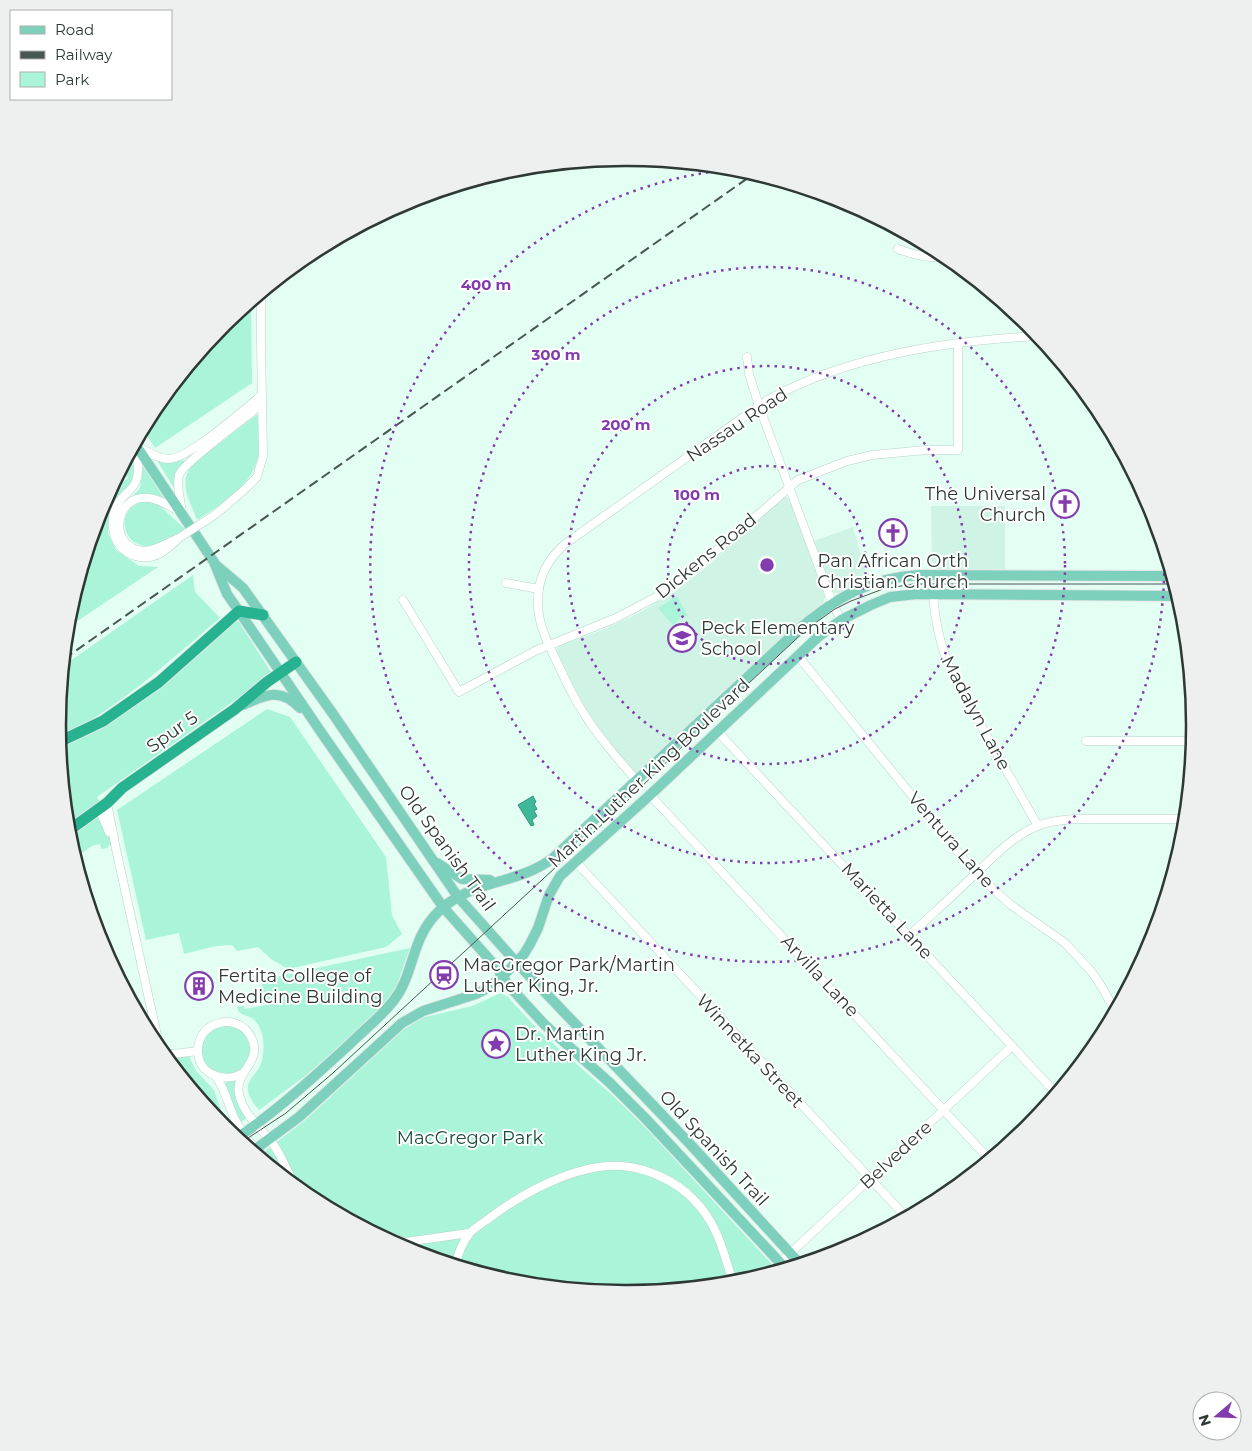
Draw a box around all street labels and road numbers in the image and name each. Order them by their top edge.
street label: Nassau Road [682,383,792,467]
street label: Dickens Road [651,509,761,603]
street label: Madalyn Lane [937,652,1015,774]
street label: Martin Luther King Boulevard [544,674,754,872]
street label: Spur 5 [142,706,202,758]
street label: Old Spanish Trail [394,781,500,915]
street label: Ventura Lane [903,787,999,893]
street label: Marietta Lane [837,858,937,964]
street label: Arvilla Lane [776,930,864,1022]
street label: Winnetka Street [692,990,808,1112]
street label: Old Spanish Trail [655,1086,773,1210]
street label: Belvedere [855,1116,937,1194]

